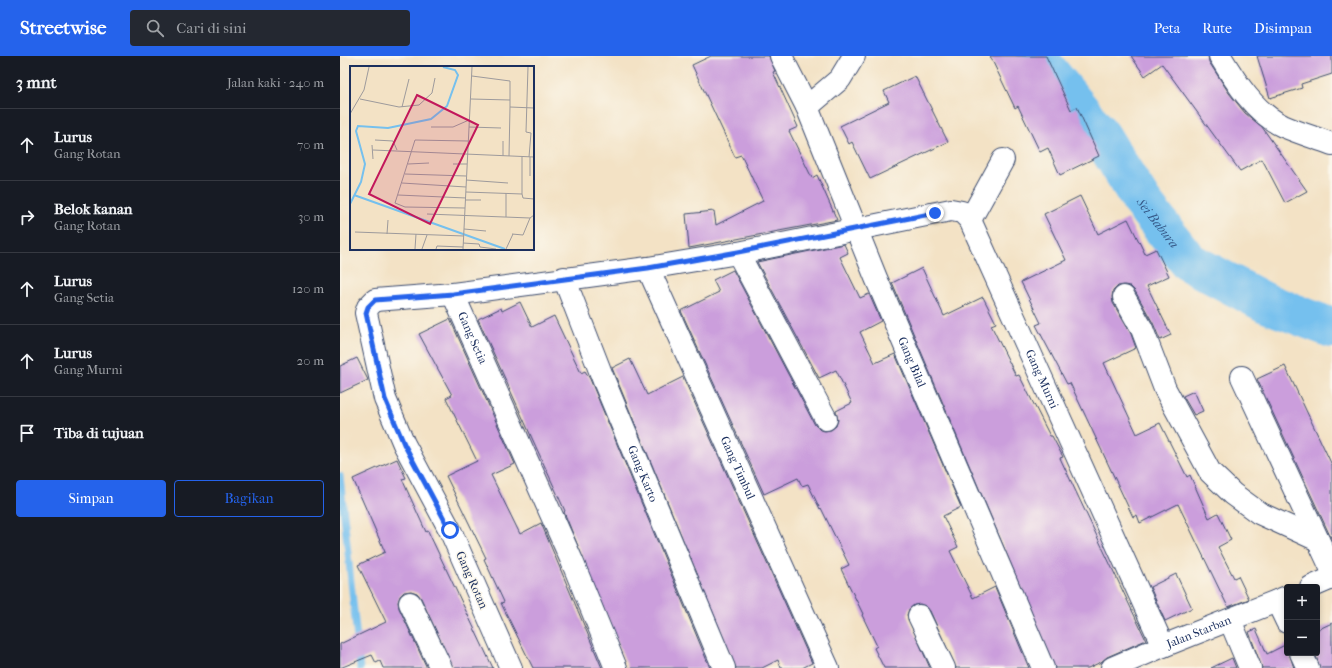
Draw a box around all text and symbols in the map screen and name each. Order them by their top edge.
search box [130,10,410,46]
text: Streetwise [20,17,106,39]
icon: search [144,17,166,39]
text: Cari di sini [176,19,246,37]
text: Peta [1154,20,1180,37]
text: Rute [1202,20,1232,37]
text: Disimpan [1254,20,1312,37]
inset map [350,66,534,250]
text: 3 mnt [16,72,57,92]
text: Jalan kaki · 240 m [227,75,324,90]
text: Lurus [54,128,92,146]
icon: ahead [16,134,38,156]
text: 70 m [297,137,324,152]
text: Gang Rotan [54,146,120,161]
water label: Sei Babura [1133,195,1182,251]
text: Belok kanan [54,200,133,218]
route end [926,204,944,222]
icon: right [16,206,38,228]
text: 30 m [298,209,324,224]
text: Gang Rotan [54,218,120,233]
text: Lurus [54,272,92,290]
icon: ahead [16,278,38,300]
text: 120 m [292,281,324,296]
text: Gang Setia [54,290,114,305]
street label: Gang Setia [455,310,490,366]
street label: Gang Bilal [895,335,929,390]
text: Lurus [54,344,92,362]
street label: Gang Murni [1023,347,1062,411]
icon: ahead [16,350,38,372]
text: 20 m [297,353,324,368]
text: Gang Murni [54,362,123,377]
icon: arrive [16,422,38,444]
text: Tiba di tujuan [54,424,144,442]
street label: Gang Timbul [718,434,758,502]
street label: Gang Karto [625,443,661,504]
button: Simpan [16,480,166,517]
button: Bagikan [174,480,324,517]
route start [441,521,459,539]
street label: Gang Rotan [453,549,491,611]
map controls [1284,584,1320,656]
button: + [1284,584,1320,620]
street label: Jalan Starban [1164,613,1233,651]
button: − [1284,620,1320,656]

